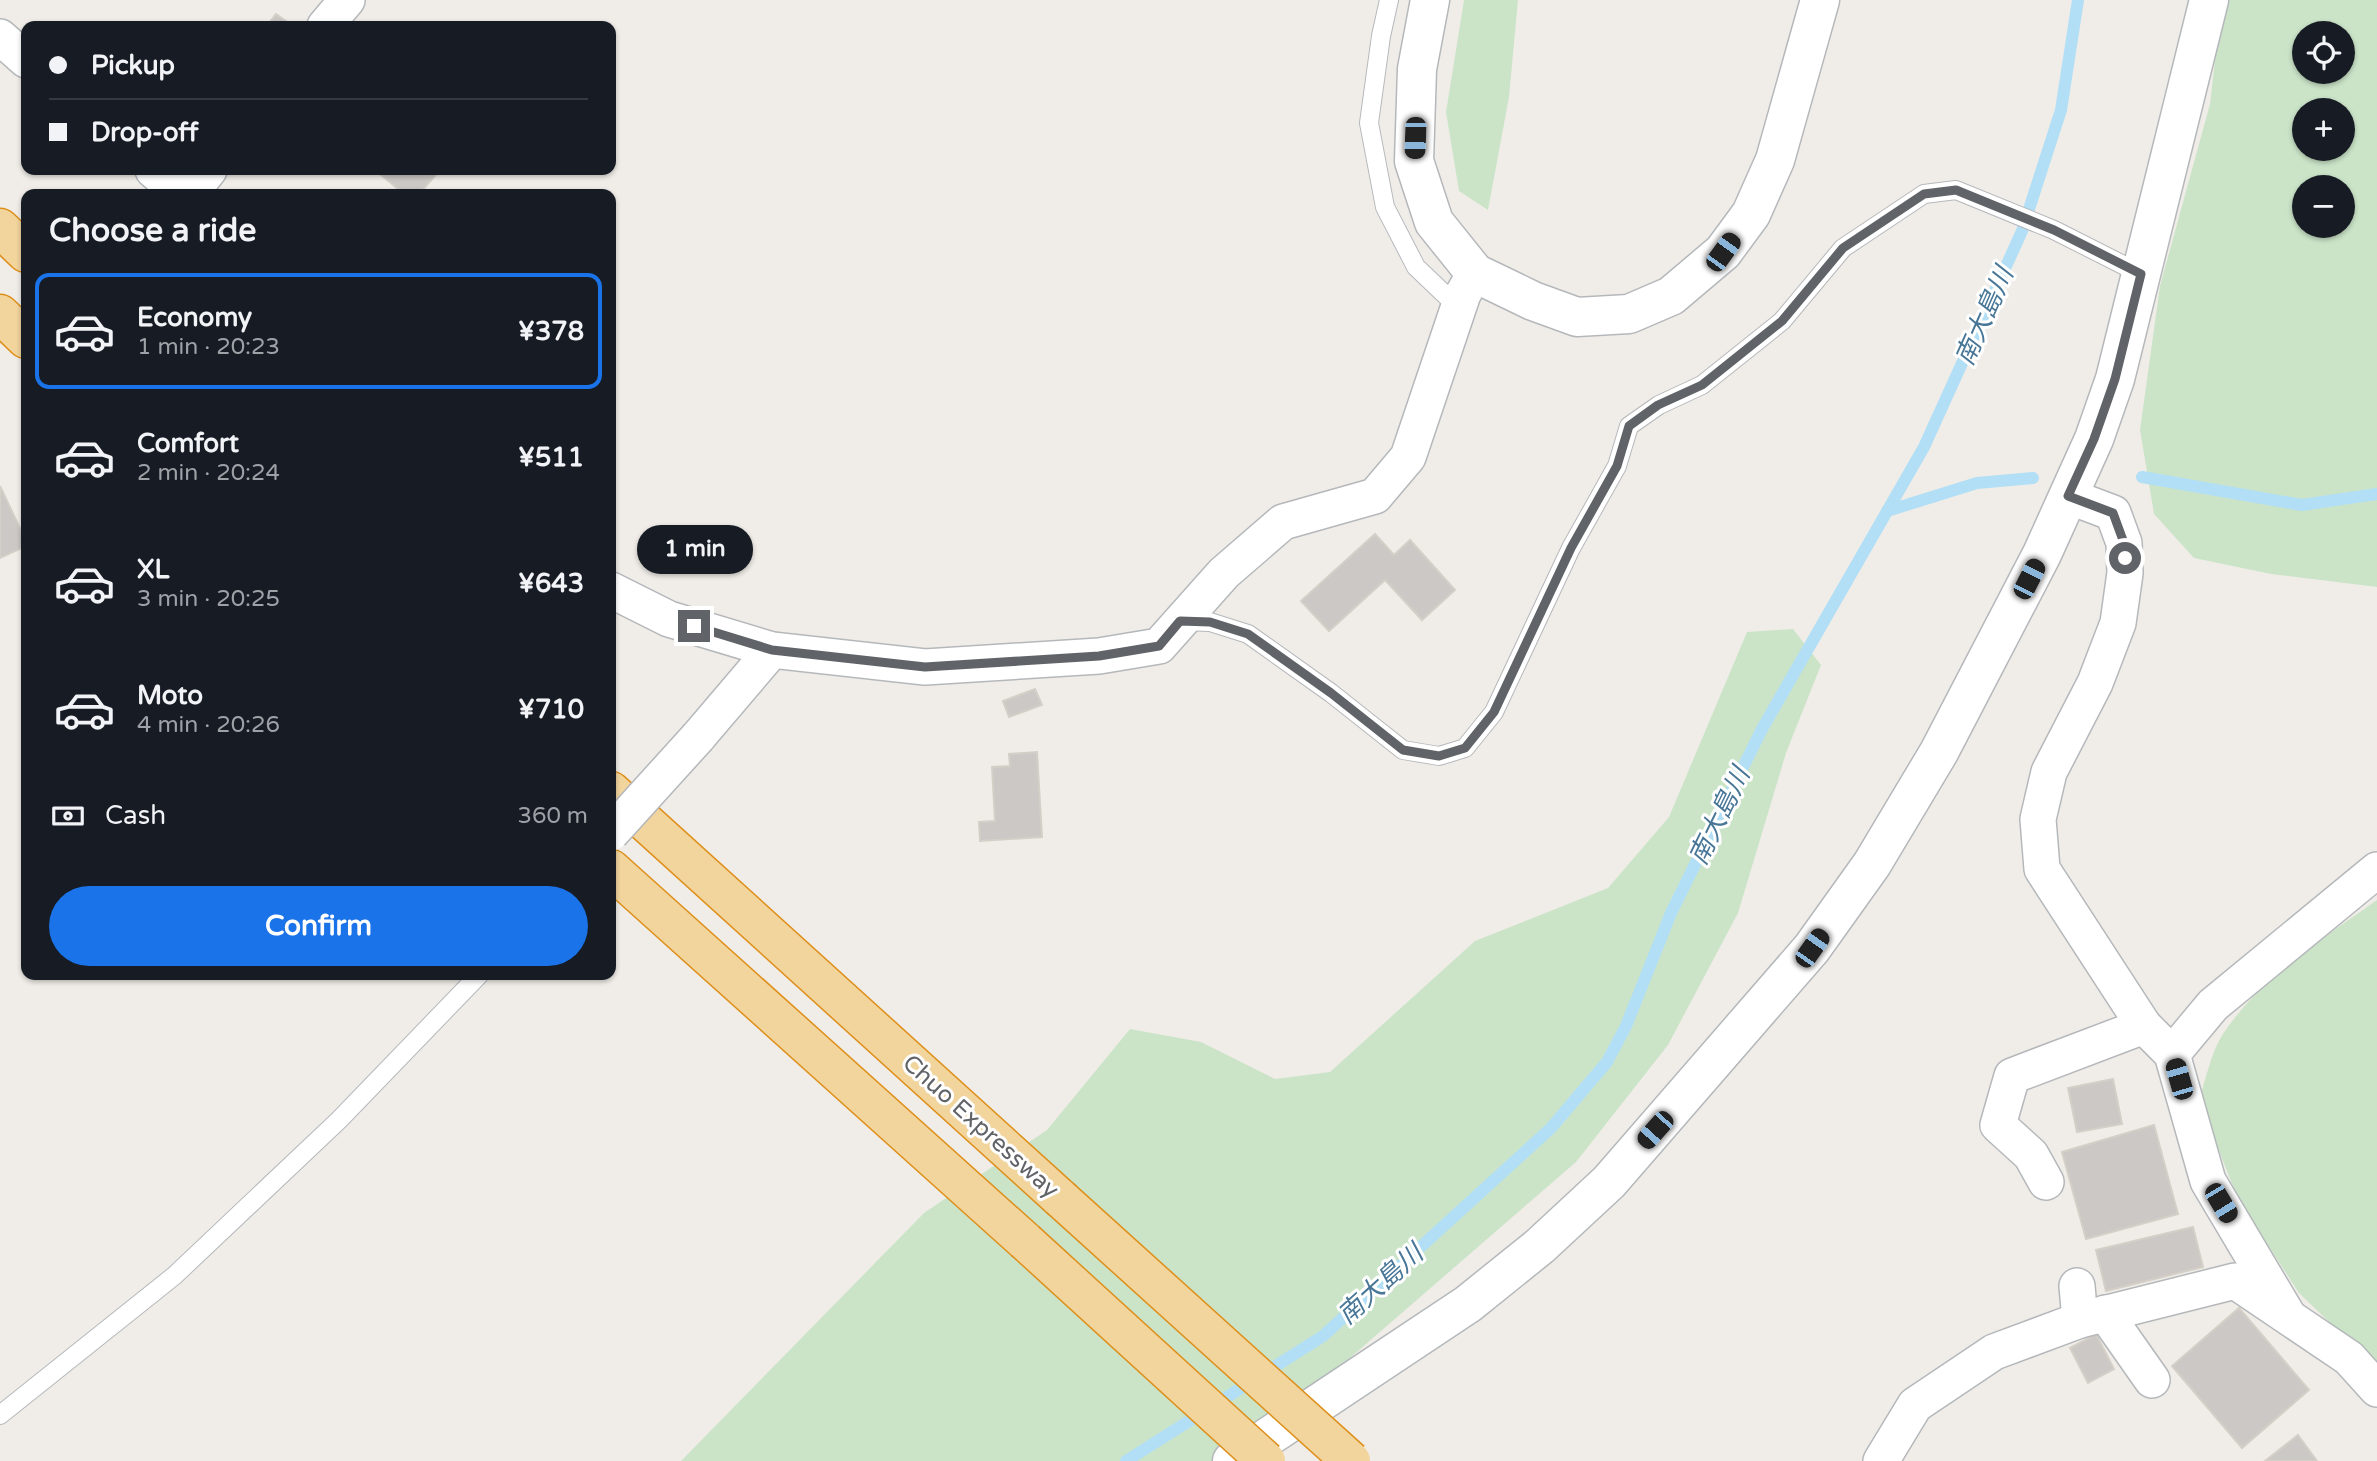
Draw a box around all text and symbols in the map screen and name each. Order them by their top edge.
map controls [2292,21,2355,238]
button: locate [2292,21,2355,84]
text: Pickup [91,50,175,81]
button: + [2292,98,2355,161]
text: Drop-off [91,117,198,148]
car [1404,117,1427,159]
button: − [2292,175,2355,238]
text: Choose a ride [49,212,256,250]
car [1703,229,1744,275]
water label: 南大島川 [1949,260,2021,370]
icon: car [53,300,116,363]
text: Economy [137,302,252,333]
text: ¥378 [518,316,584,347]
text: 1 min · 20:23 [137,333,280,361]
icon: car [53,426,116,489]
text: Comfort [137,428,239,459]
text: ¥511 [518,442,584,473]
text: 2 min · 20:24 [137,459,280,487]
callout: 1 min [636,524,752,574]
text: 1 min [664,535,726,563]
route start [2109,542,2141,574]
icon: car [53,552,116,615]
text: XL [137,554,169,585]
car [2011,556,2048,602]
text: ¥643 [518,568,584,599]
text: 3 min · 20:25 [137,585,280,613]
route end [678,610,710,642]
icon: car [53,678,116,741]
text: Moto [137,680,203,711]
text: ¥710 [518,694,584,725]
text: 4 min · 20:26 [137,711,280,739]
water label: 南大島川 [1683,760,1757,870]
icon: cash [49,797,87,835]
text: Cash [105,800,166,831]
text: 360 m [518,802,588,830]
button: Confirm [49,886,588,966]
car [1792,925,1833,971]
street label: Chuo Expressway [896,1049,1065,1204]
car [2164,1056,2195,1102]
car [1634,1107,1677,1153]
car [2202,1180,2241,1226]
water label: 南大島川 [1331,1236,1432,1331]

